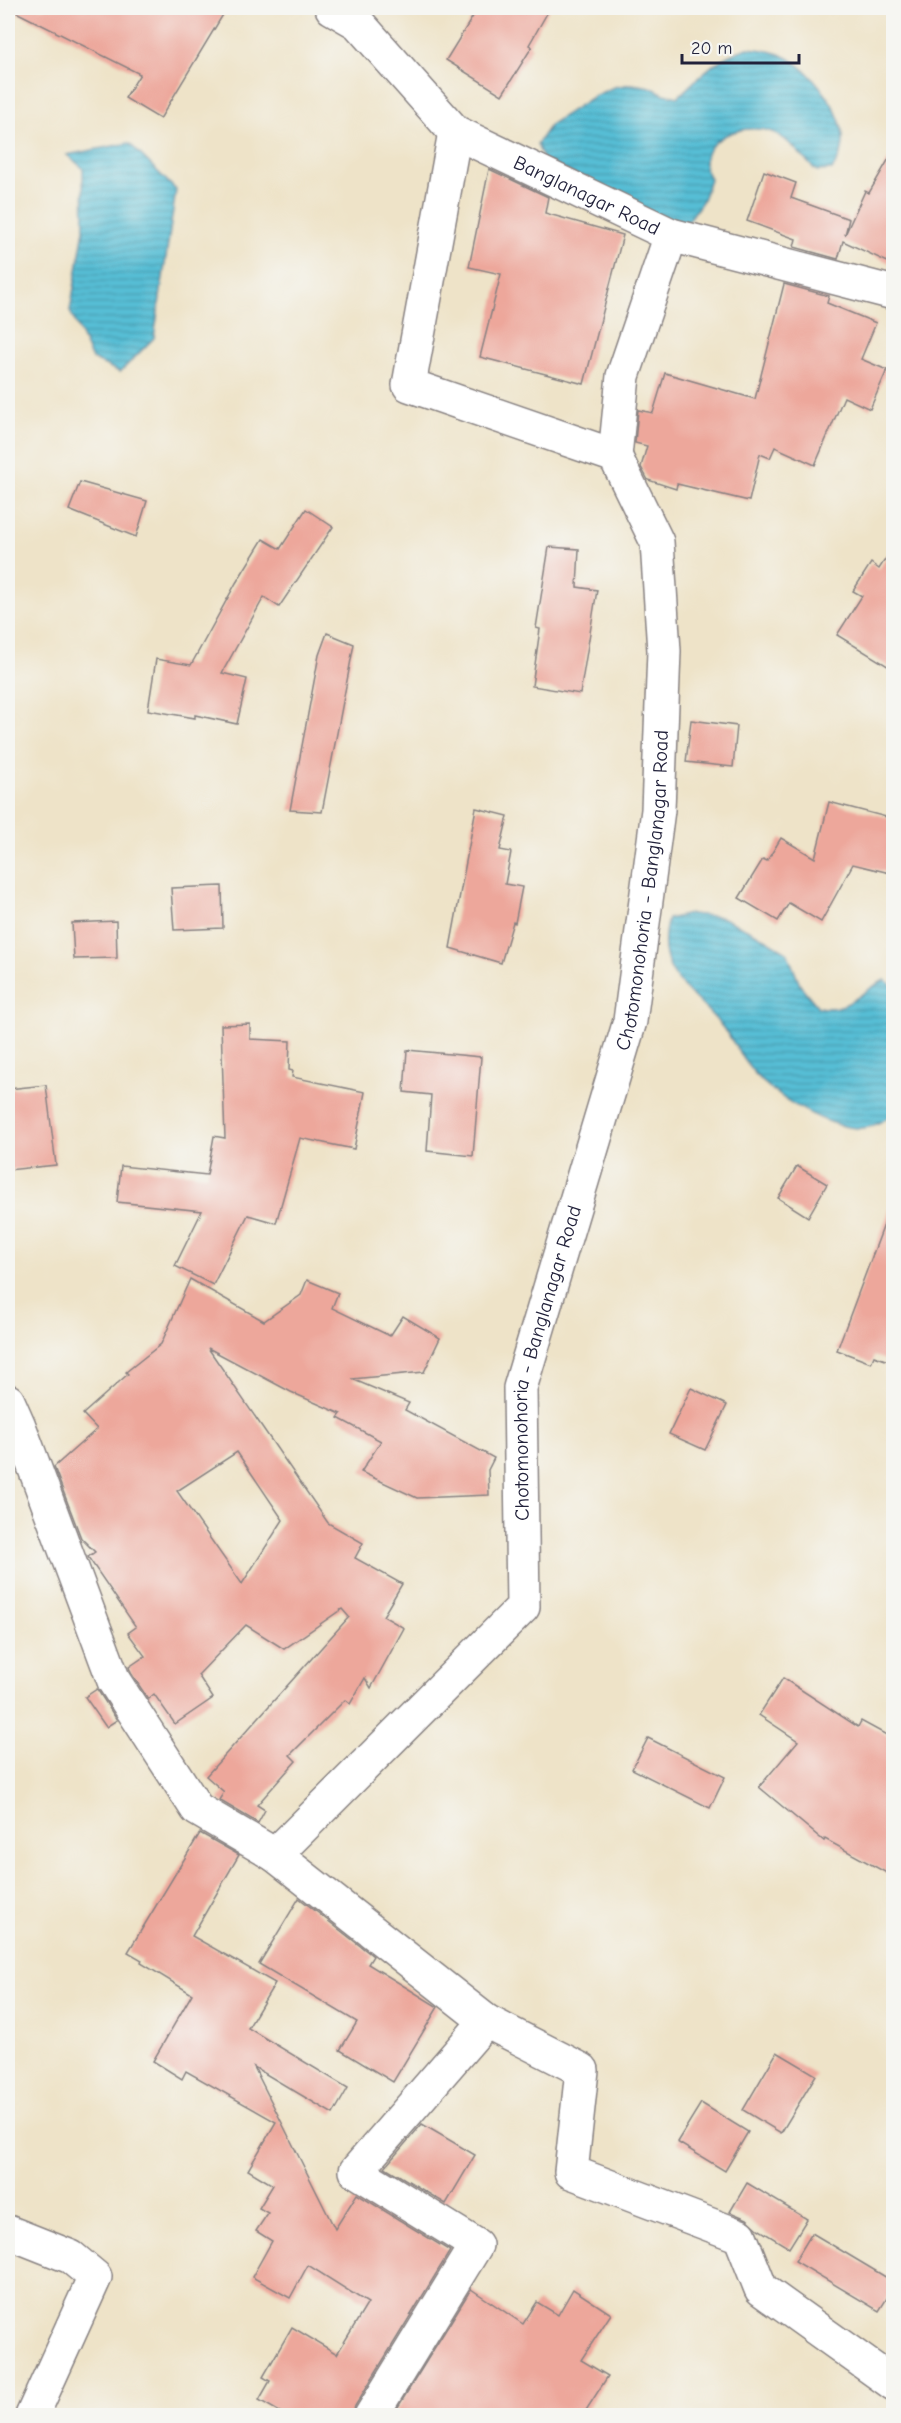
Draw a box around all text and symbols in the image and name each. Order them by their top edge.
scale bar [682,27,799,65]
text: 20 m [691,38,732,59]
street label: Banglanagar Road [510,151,663,240]
street label: Chotomonohoria - Banglanagar Road [611,730,673,1053]
street label: Chotomonohoria - Banglanagar Road [509,1203,586,1521]

